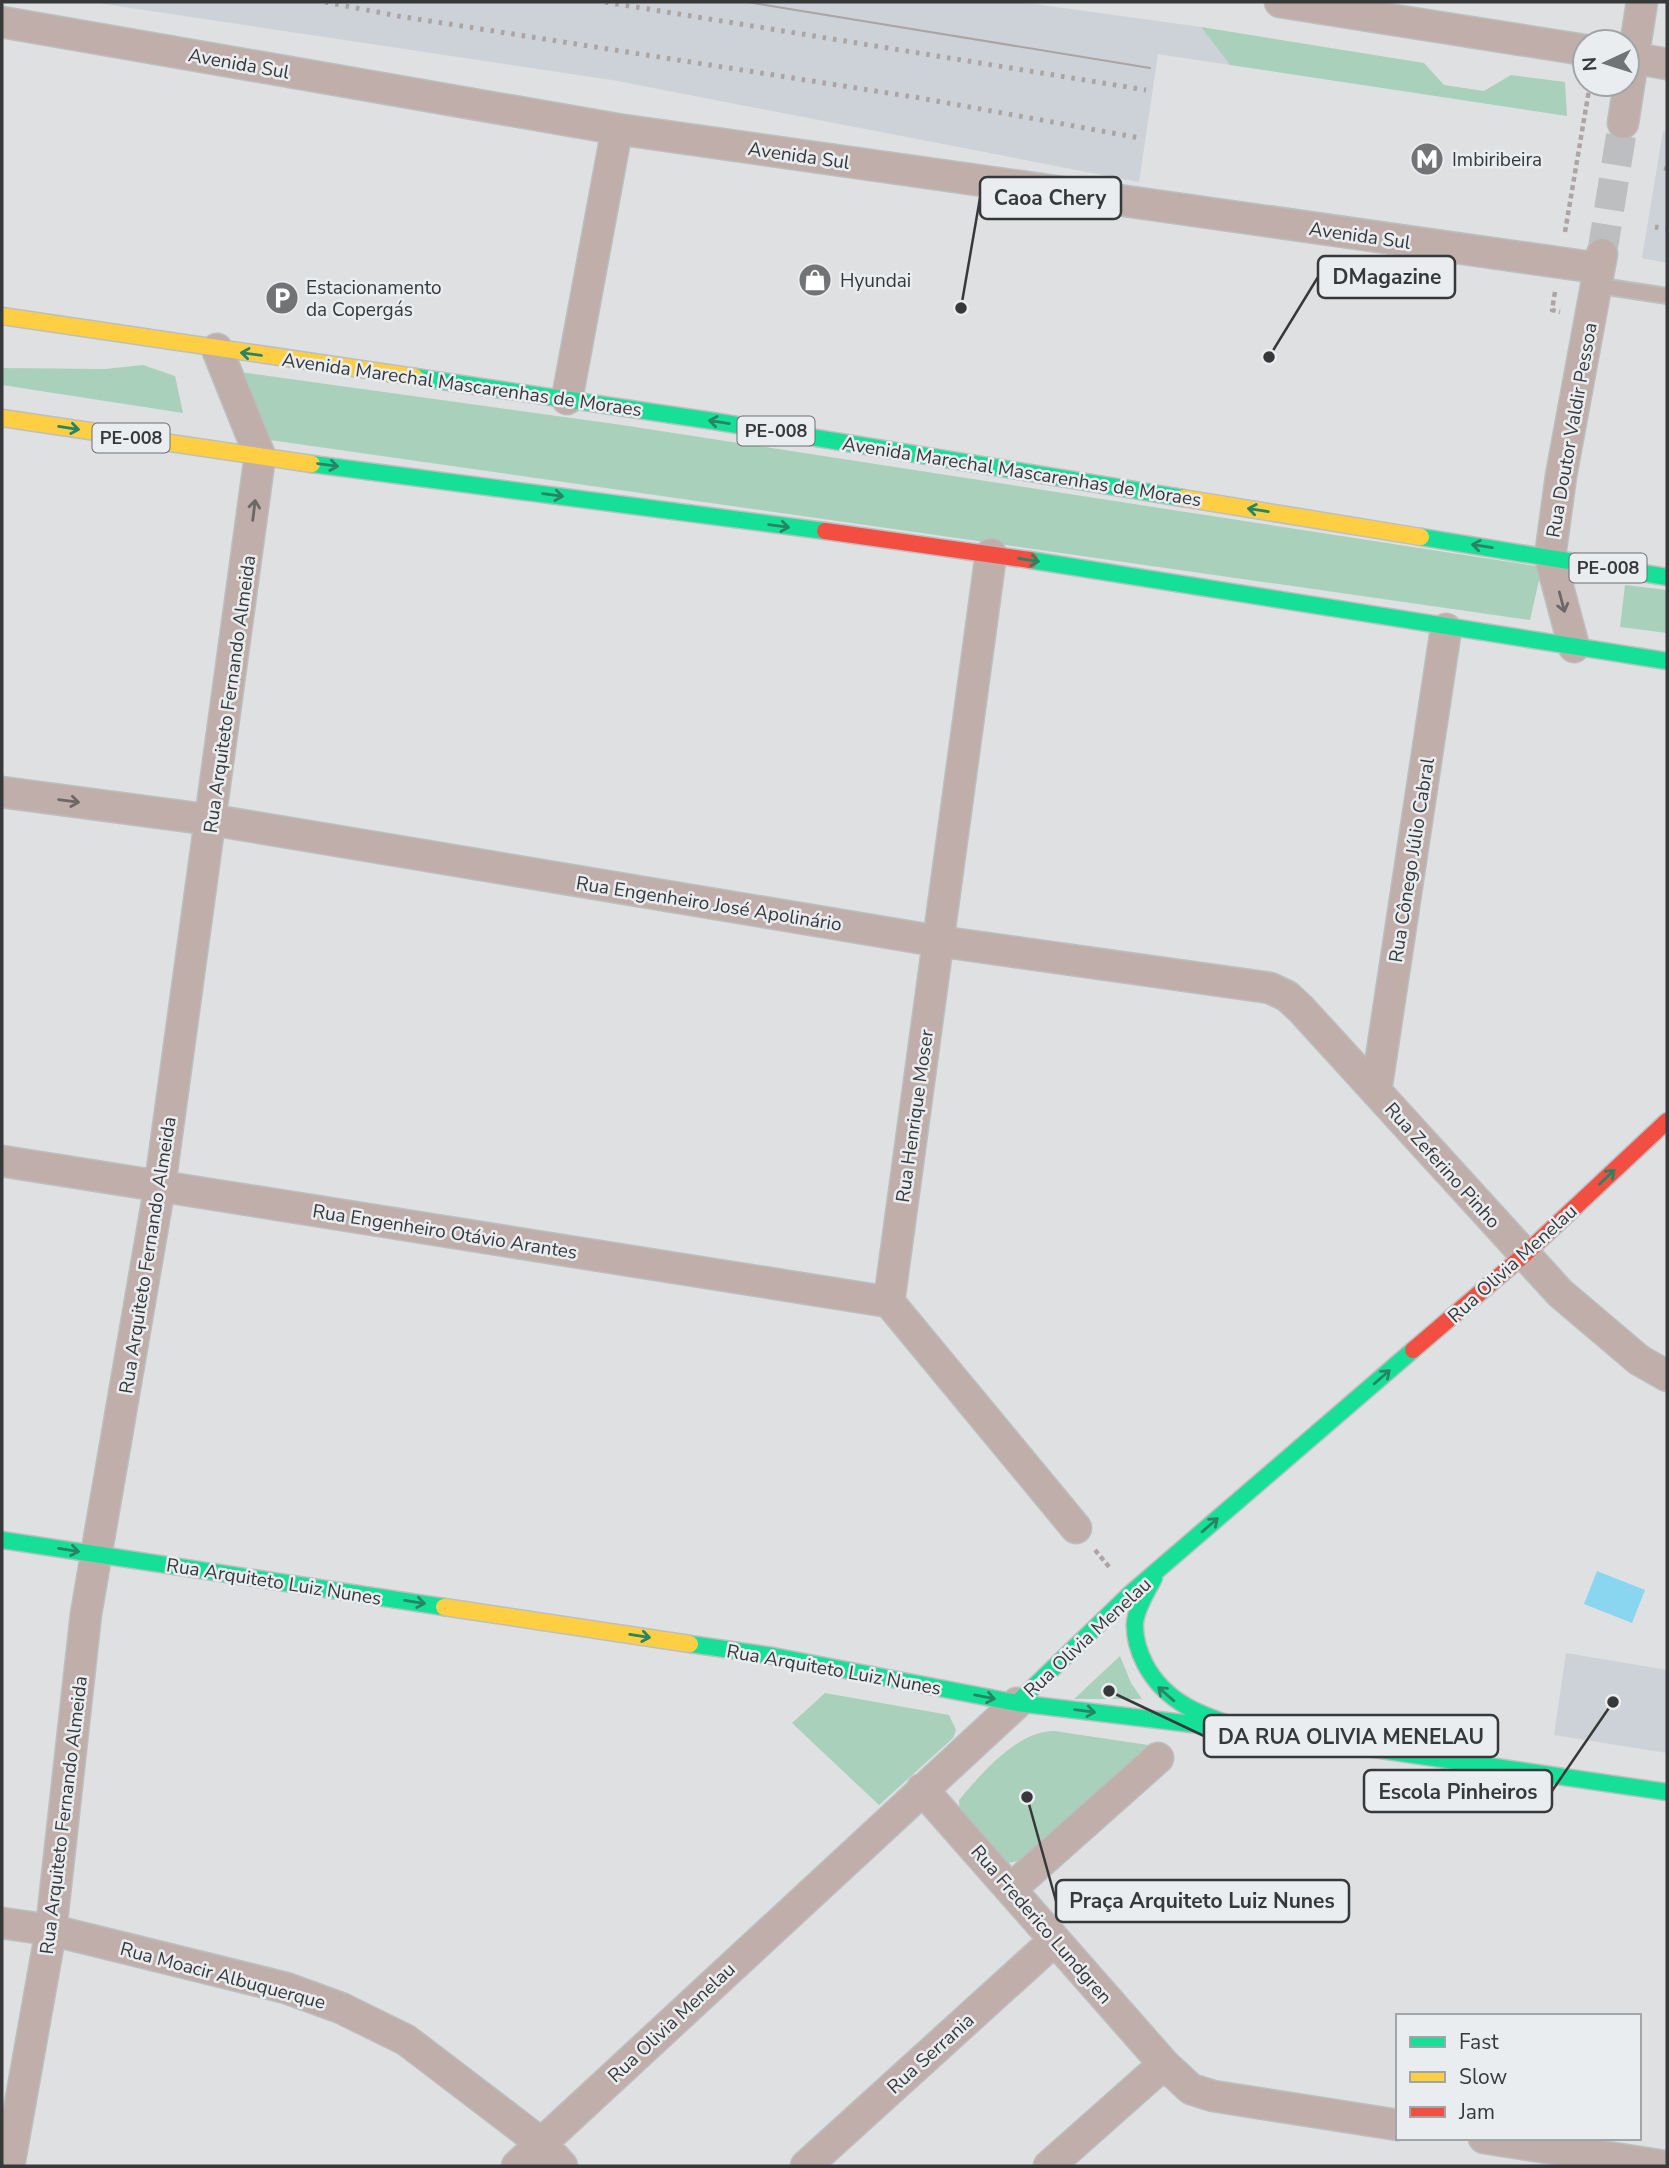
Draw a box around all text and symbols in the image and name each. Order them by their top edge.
north arrow [1571,28,1641,98]
street label: Avenida Sul [186,42,292,86]
text: N [1577,56,1604,72]
street label: Avenida Sul [746,136,852,176]
metro station icon: Imbiribeira [1408,140,1446,178]
place label: Imbiribeira [1452,147,1542,173]
callout: Caoa Chery [980,177,1121,219]
text: Caoa Chery [994,184,1107,212]
street label: Avenida Sul [1307,216,1413,256]
callout: DMagazine [1318,256,1455,298]
shop icon: Hyundai [796,261,834,299]
text: DMagazine [1333,263,1441,291]
place label: Hyundai [840,268,911,294]
place label: Estacionamento da Copergás [306,275,442,323]
parking icon: Estacionamento da Copergás [263,279,301,317]
street label: Rua Doutor Valdir Pessoa [1540,321,1604,540]
one-way arrow [240,347,263,360]
street label: Avenida Marechal Mascarenhas de Moraes [280,347,644,423]
one-way arrow [708,415,731,428]
road number: PE-008 [738,416,814,446]
one-way arrow [57,422,80,435]
road number: PE-008 [92,424,170,452]
street label: Avenida Marechal Mascarenhas de Moraes [840,431,1203,513]
one-way arrow [316,459,339,472]
one-way arrow [542,489,564,502]
one-way arrow [247,499,260,522]
one-way arrow [1247,503,1270,516]
one-way arrow [767,519,790,532]
one-way arrow [1471,539,1494,552]
street label: Rua Arquiteto Fernando Almeida [198,554,262,835]
one-way arrow [1017,554,1039,567]
road number: PE-008 [1570,554,1646,582]
one-way arrow [1556,590,1569,613]
street label: Rua Cônego Júlio Cabral [1383,756,1441,964]
one-way arrow [58,795,80,808]
street label: Rua Engenheiro José Apolinário [574,870,844,938]
street label: Rua Henrique Moser [890,1028,940,1204]
street label: Rua Zeferino Pinho [1379,1097,1506,1234]
street label: Rua Arquiteto Fernando Almeida [113,1115,183,1396]
one-way arrow [1598,1169,1616,1185]
street label: Rua Engenheiro Otávio Arantes [311,1198,579,1266]
street label: Rua Olivia Menelau [1442,1199,1583,1329]
one-way arrow [1373,1369,1391,1385]
one-way arrow [1201,1517,1219,1533]
one-way arrow [57,1544,80,1557]
street label: Rua Arquiteto Luiz Nunes [164,1552,383,1612]
street label: Rua Olivia Menelau [1018,1572,1157,1704]
one-way arrow [403,1596,426,1609]
one-way arrow [628,1630,651,1643]
street label: Rua Arquiteto Luiz Nunes [725,1638,943,1702]
street label: Rua Arquiteto Fernando Almeida [34,1674,94,1956]
one-way arrow [1157,1686,1175,1702]
one-way arrow [973,1690,996,1704]
one-way arrow [1073,1704,1096,1717]
callout: DA RUA OLIVIA MENELAU [1204,1715,1498,1757]
text: DA RUA OLIVIA MENELAU [1218,1723,1484,1751]
callout: Escola Pinheiros [1364,1770,1552,1812]
text: Escola Pinheiros [1378,1778,1538,1806]
street label: Rua Frederico Lundgren [965,1839,1118,2010]
callout: Praça Arquiteto Luiz Nunes [1056,1880,1349,1922]
text: Praça Arquiteto Luiz Nunes [1069,1887,1335,1915]
street label: Rua Moacir Albuquerque [117,1936,328,2016]
street label: Rua Olivia Menelau [602,1957,741,2089]
street label: Rua Serrania [881,2008,980,2100]
legend [1396,2014,1641,2140]
text: Fast [1459,2028,1499,2056]
text: Slow [1459,2063,1508,2091]
text: Jam [1458,2098,1495,2126]

